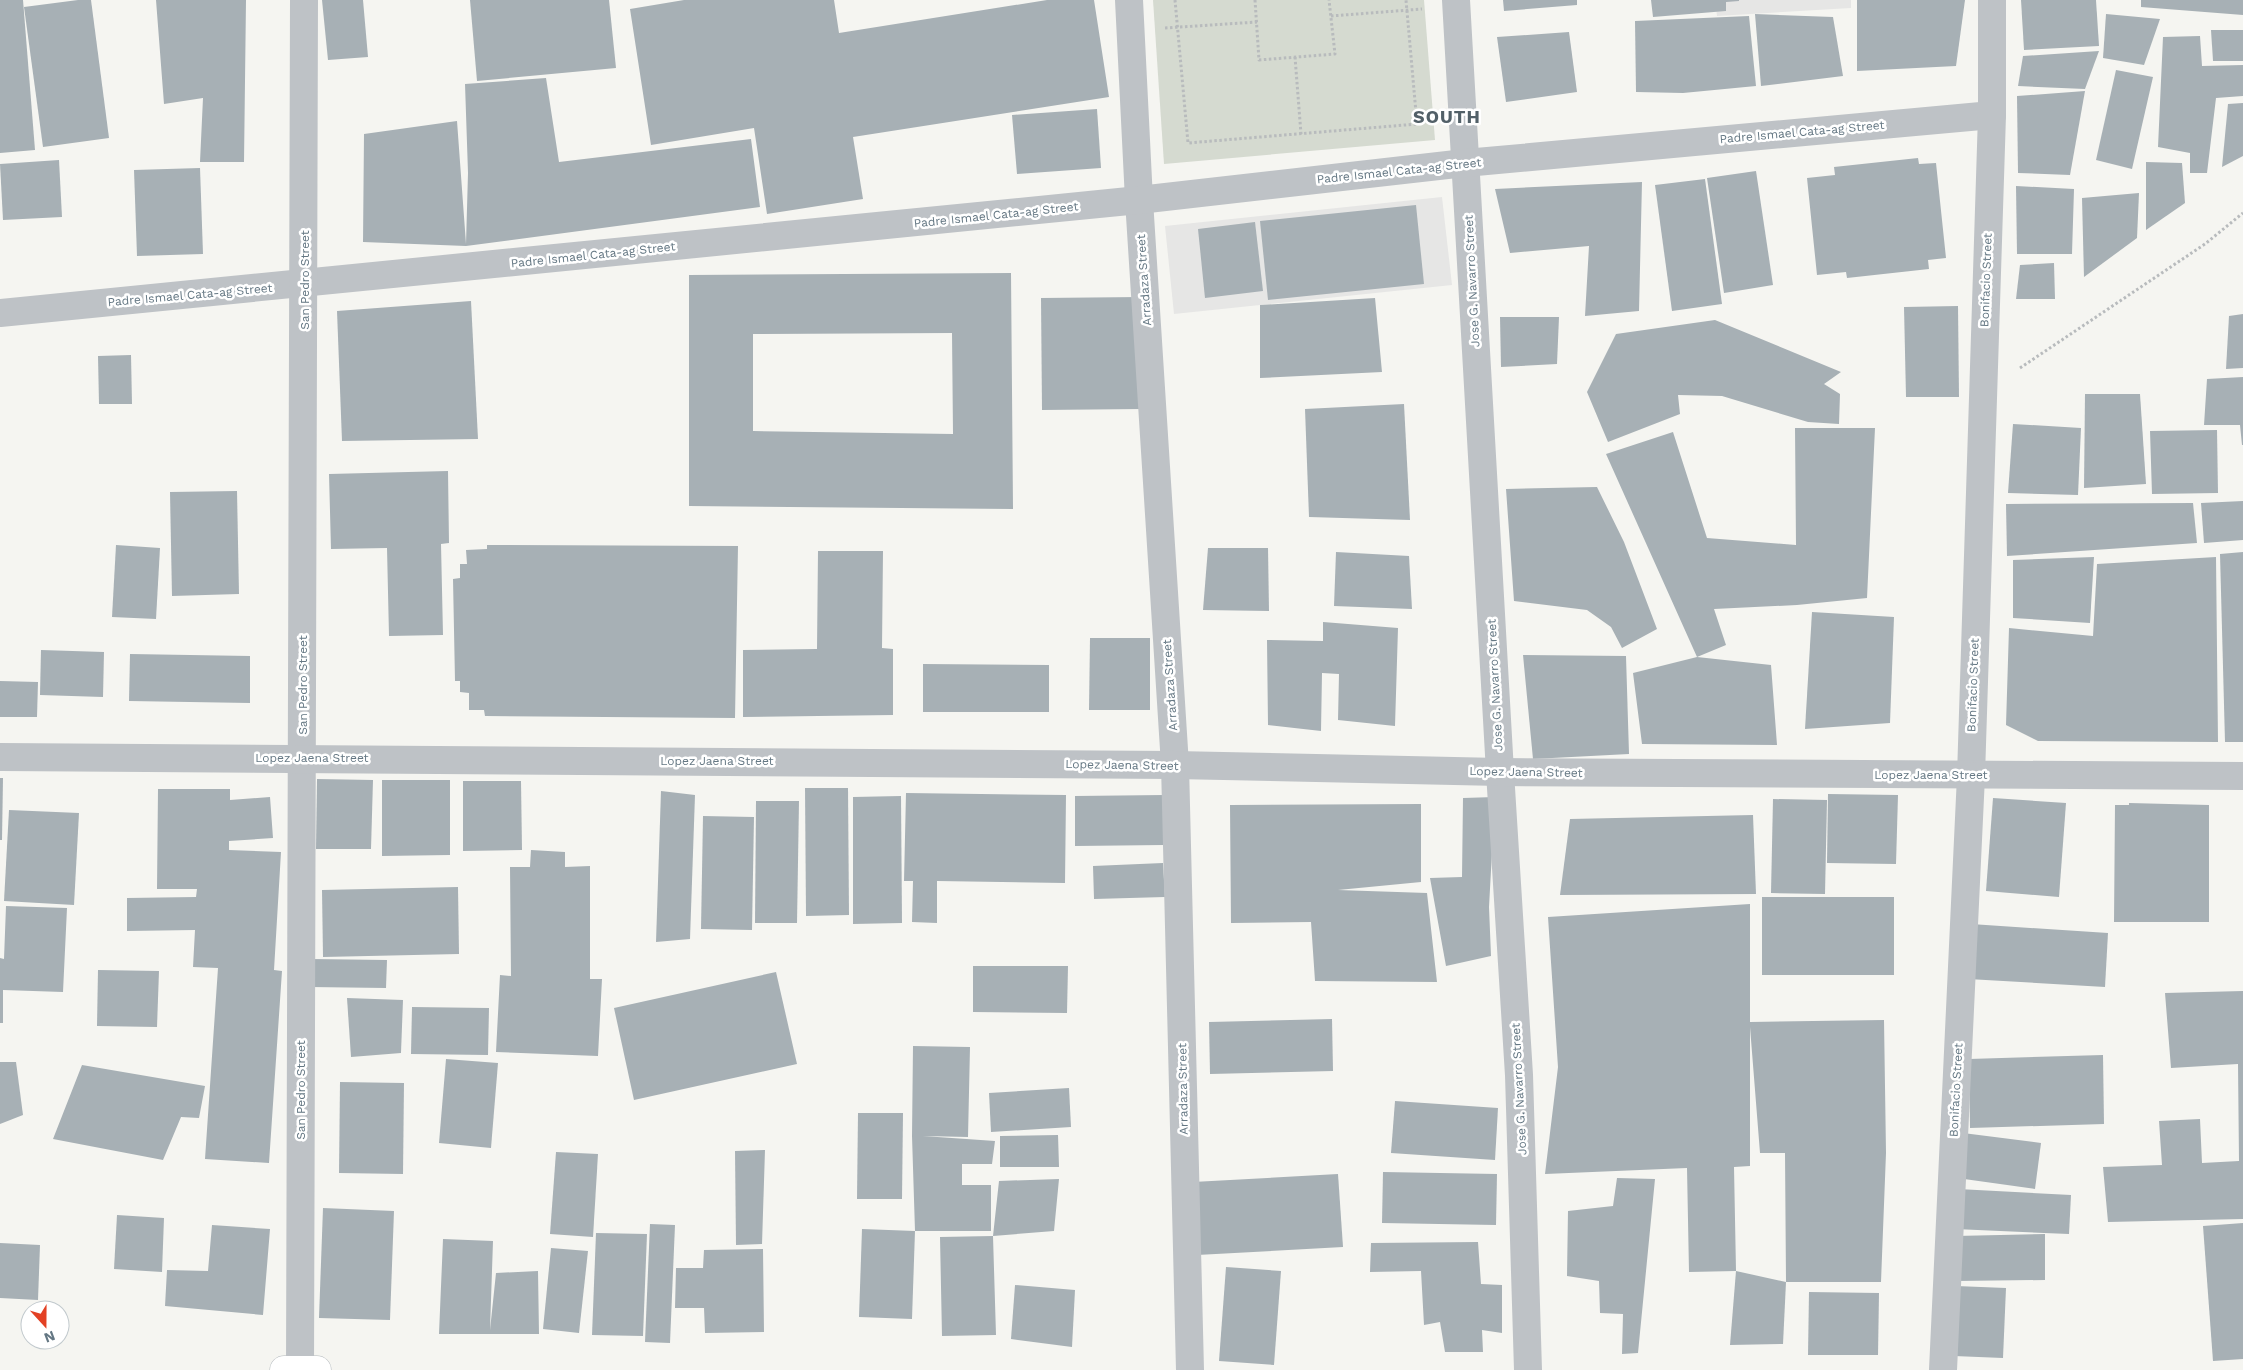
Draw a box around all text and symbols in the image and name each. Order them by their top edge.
district label: SOUTH [1413,106,1481,127]
street label: Padre Ismael Cata-ag Street [1719,118,1885,146]
street label: Padre Ismael Cata-ag Street [1316,155,1482,187]
street label: Padre Ismael Cata-ag Street [913,199,1079,231]
street label: Jose G. Navarro Street [1462,215,1482,347]
street label: San Pedro Street [298,230,312,330]
street label: Bonifacio Street [1977,233,1995,327]
street label: Arradaza Street [1134,234,1154,326]
street label: Padre Ismael Cata-ag Street [510,239,676,271]
street label: Padre Ismael Cata-ag Street [107,281,273,309]
street label: Jose G. Navarro Street [1485,619,1505,751]
street label: San Pedro Street [296,635,310,735]
street label: Bonifacio Street [1964,638,1982,732]
street label: Arradaza Street [1160,639,1180,731]
street label: Lopez Jaena Street [255,751,369,765]
street label: Lopez Jaena Street [660,754,774,768]
street label: Lopez Jaena Street [1065,757,1179,773]
street label: Lopez Jaena Street [1469,764,1583,780]
street label: Lopez Jaena Street [1874,768,1988,782]
street label: Jose G. Navarro Street [1509,1023,1529,1155]
street label: San Pedro Street [294,1040,308,1140]
street label: Arradaza Street [1175,1043,1191,1135]
street label: Bonifacio Street [1947,1043,1965,1137]
north arrow [20,1300,70,1350]
text: N [42,1328,57,1346]

